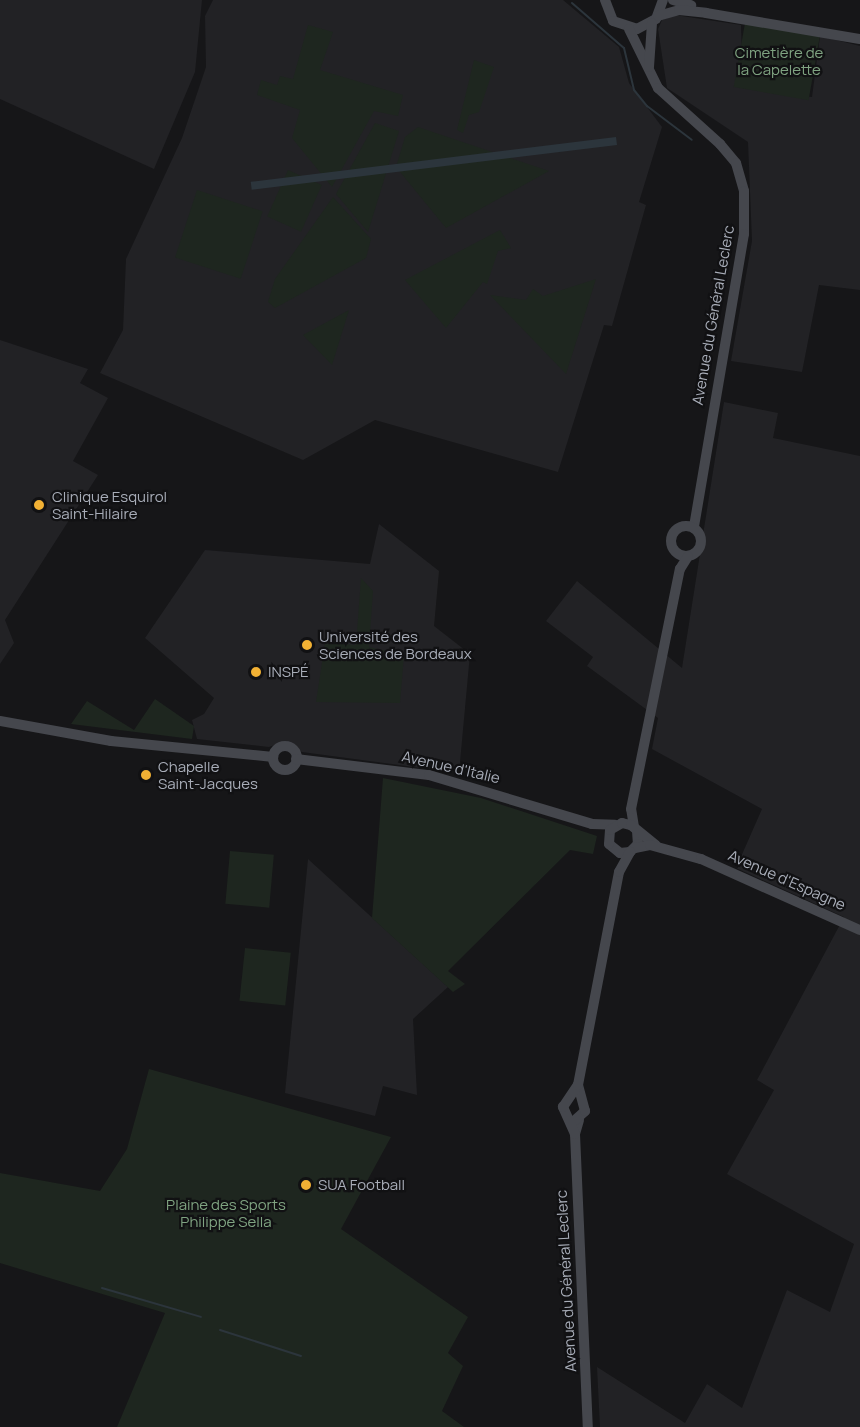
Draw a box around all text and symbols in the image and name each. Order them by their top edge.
park label: Cimetière de la Capelette [735,43,823,78]
street label: Avenue du Général Leclerc [688,224,738,406]
place label: Clinique Esquirol Saint-Hilaire [52,487,167,522]
marker: Clinique Esquirol Saint-Hilaire [30,496,48,514]
place label: Université des Sciences de Bordeaux [319,627,472,662]
marker: Université des Sciences de Bordeaux [300,638,314,652]
place label: INSPÉ [268,663,309,681]
marker: INSPÉ [249,665,263,679]
street label: Avenue d'Italie [400,747,502,787]
place label: Chapelle Saint-Jacques [158,757,258,792]
marker: Chapelle Saint-Jacques [139,768,153,782]
street label: Avenue d'Espagne [726,846,848,914]
place label: SUA Football [318,1176,405,1194]
marker: SUA Football [299,1178,313,1192]
street label: Avenue du Général Leclerc [552,1190,580,1372]
park label: Plaine des Sports Philippe Sella [166,1195,286,1230]

